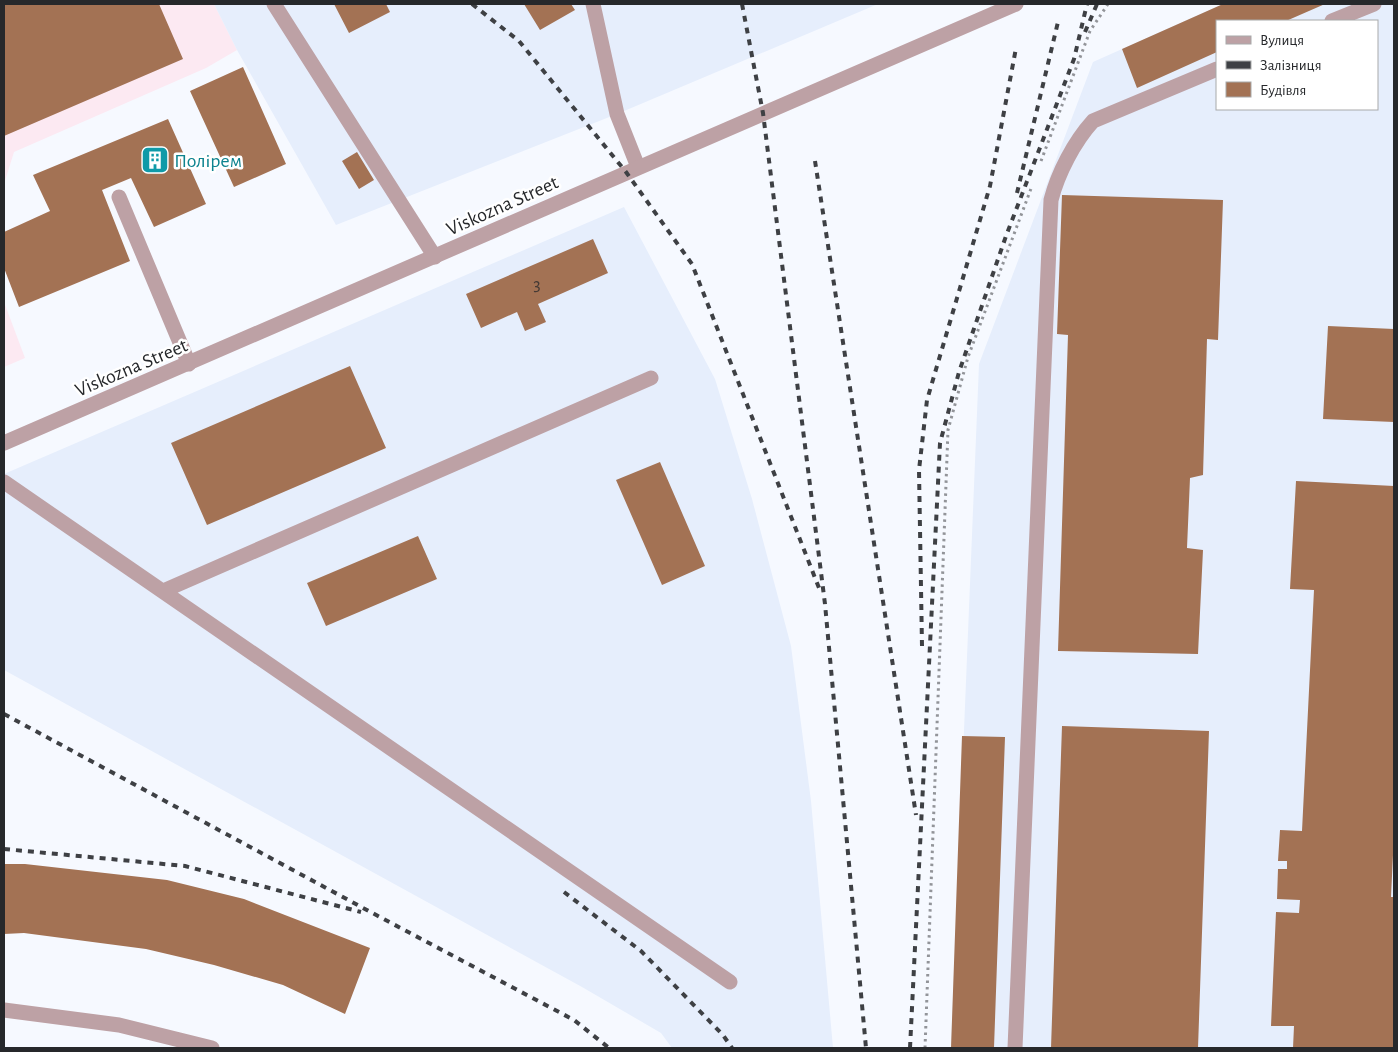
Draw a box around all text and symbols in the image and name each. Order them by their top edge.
legend [1216,20,1378,110]
text: Вулиця [1260,33,1304,48]
text: Залізниця [1260,58,1321,73]
text: Будівля [1260,83,1306,98]
building icon: Полірем [140,145,170,175]
place label: Полірем [174,151,242,171]
street label: Viskozna Street [444,172,562,239]
house number: 3 [533,276,541,294]
street label: Viskozna Street [72,335,191,401]

